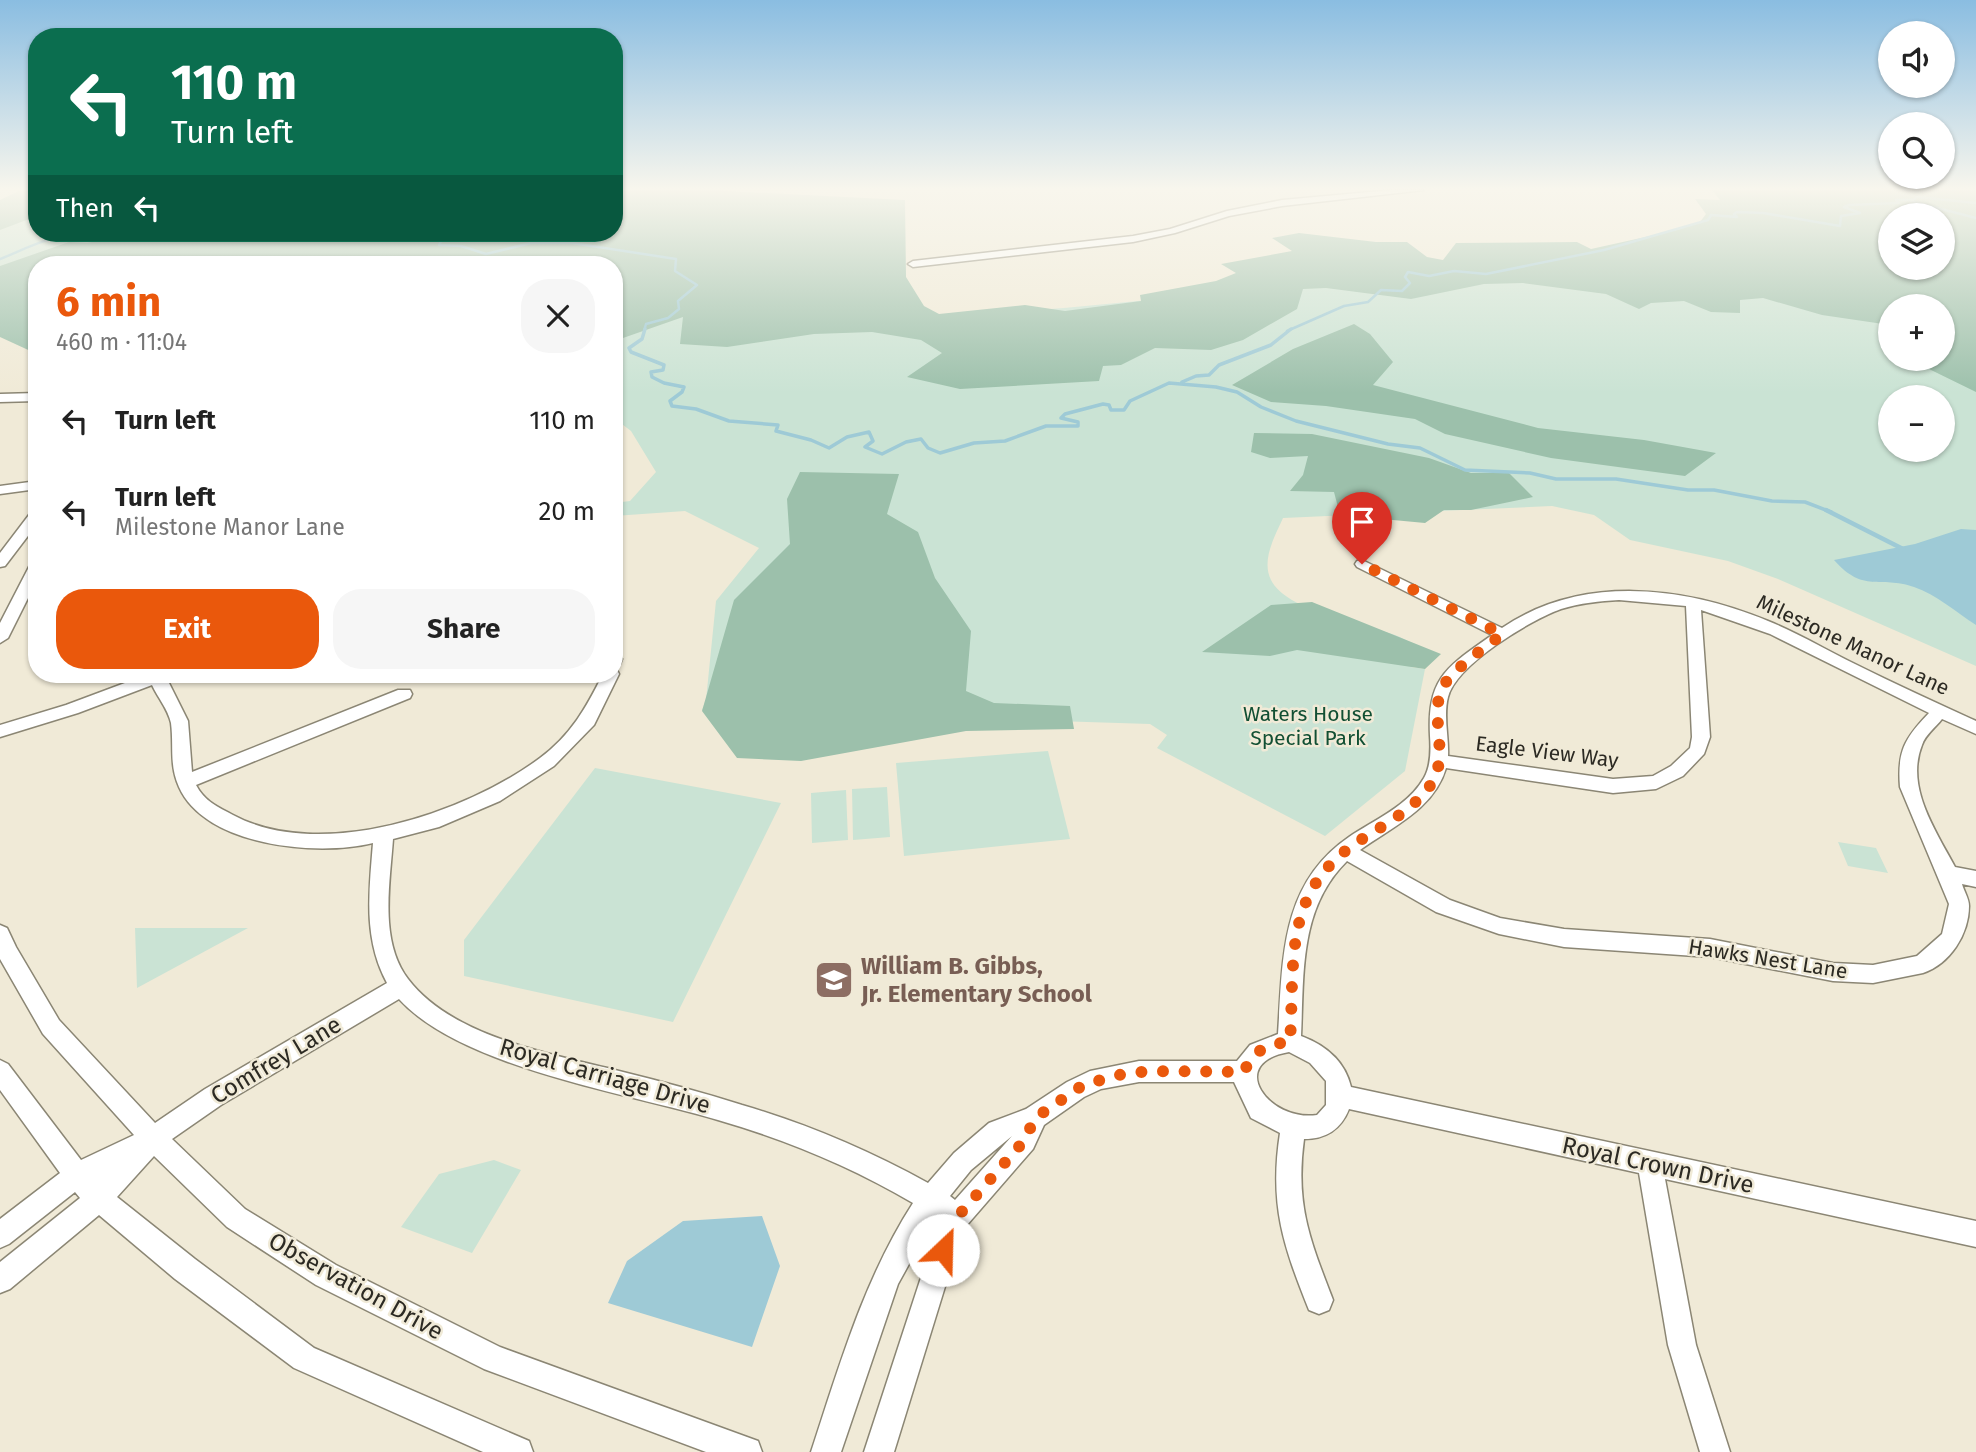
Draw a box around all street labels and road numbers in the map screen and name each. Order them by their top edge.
street label: Milestone Manor Lane [1752,589,1954,701]
street label: Eagle View Way [1474,730,1621,774]
street label: Hawks Nest Lane [1687,934,1849,984]
street label: Comfrey Lane [206,1010,346,1110]
street label: Royal Carriage Drive [496,1033,714,1119]
street label: Royal Crown Drive [1560,1131,1756,1199]
street label: Observation Drive [264,1226,448,1346]

